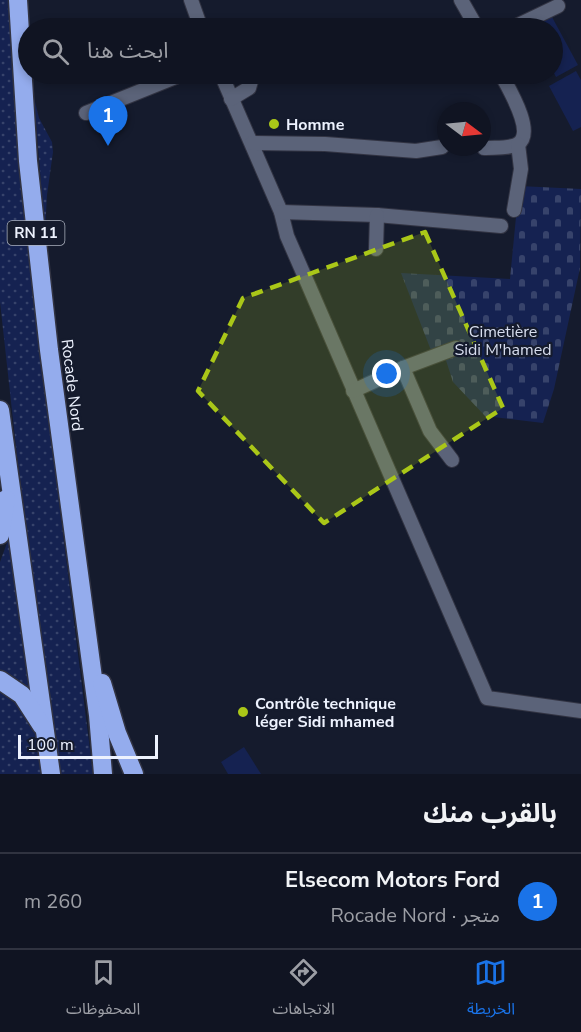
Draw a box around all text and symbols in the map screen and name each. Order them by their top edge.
search box [18,18,563,84]
icon: search [39,35,72,68]
text: ابحث هنا [87,36,168,66]
pin: 1 [88,96,128,146]
north arrow [437,102,491,156]
place label: Homme [286,114,345,136]
marker: Homme [267,117,281,131]
road number: RN 11 [8,221,64,245]
park label: Cimetière Sidi M'hamed [454,321,552,361]
street label: Rocade Nord [55,338,89,433]
your location [372,359,401,388]
place label: Contrôle technique léger Sidi mhamed [255,693,396,733]
marker: Contrôle technique léger Sidi mhamed [236,705,250,719]
scale bar [18,732,158,760]
text: 100 m [27,734,74,756]
text: بالقرب منك [423,796,557,831]
text: Elsecom Motors Ford [285,865,500,895]
text: 260 m [24,888,82,915]
text: 1 [532,888,544,915]
text: متجر · Rocade Nord [330,902,500,929]
tab: المحفوظات [66,956,140,1026]
tab: الاتجاهات [272,956,335,1026]
tab: الخريطة [467,956,515,1026]

